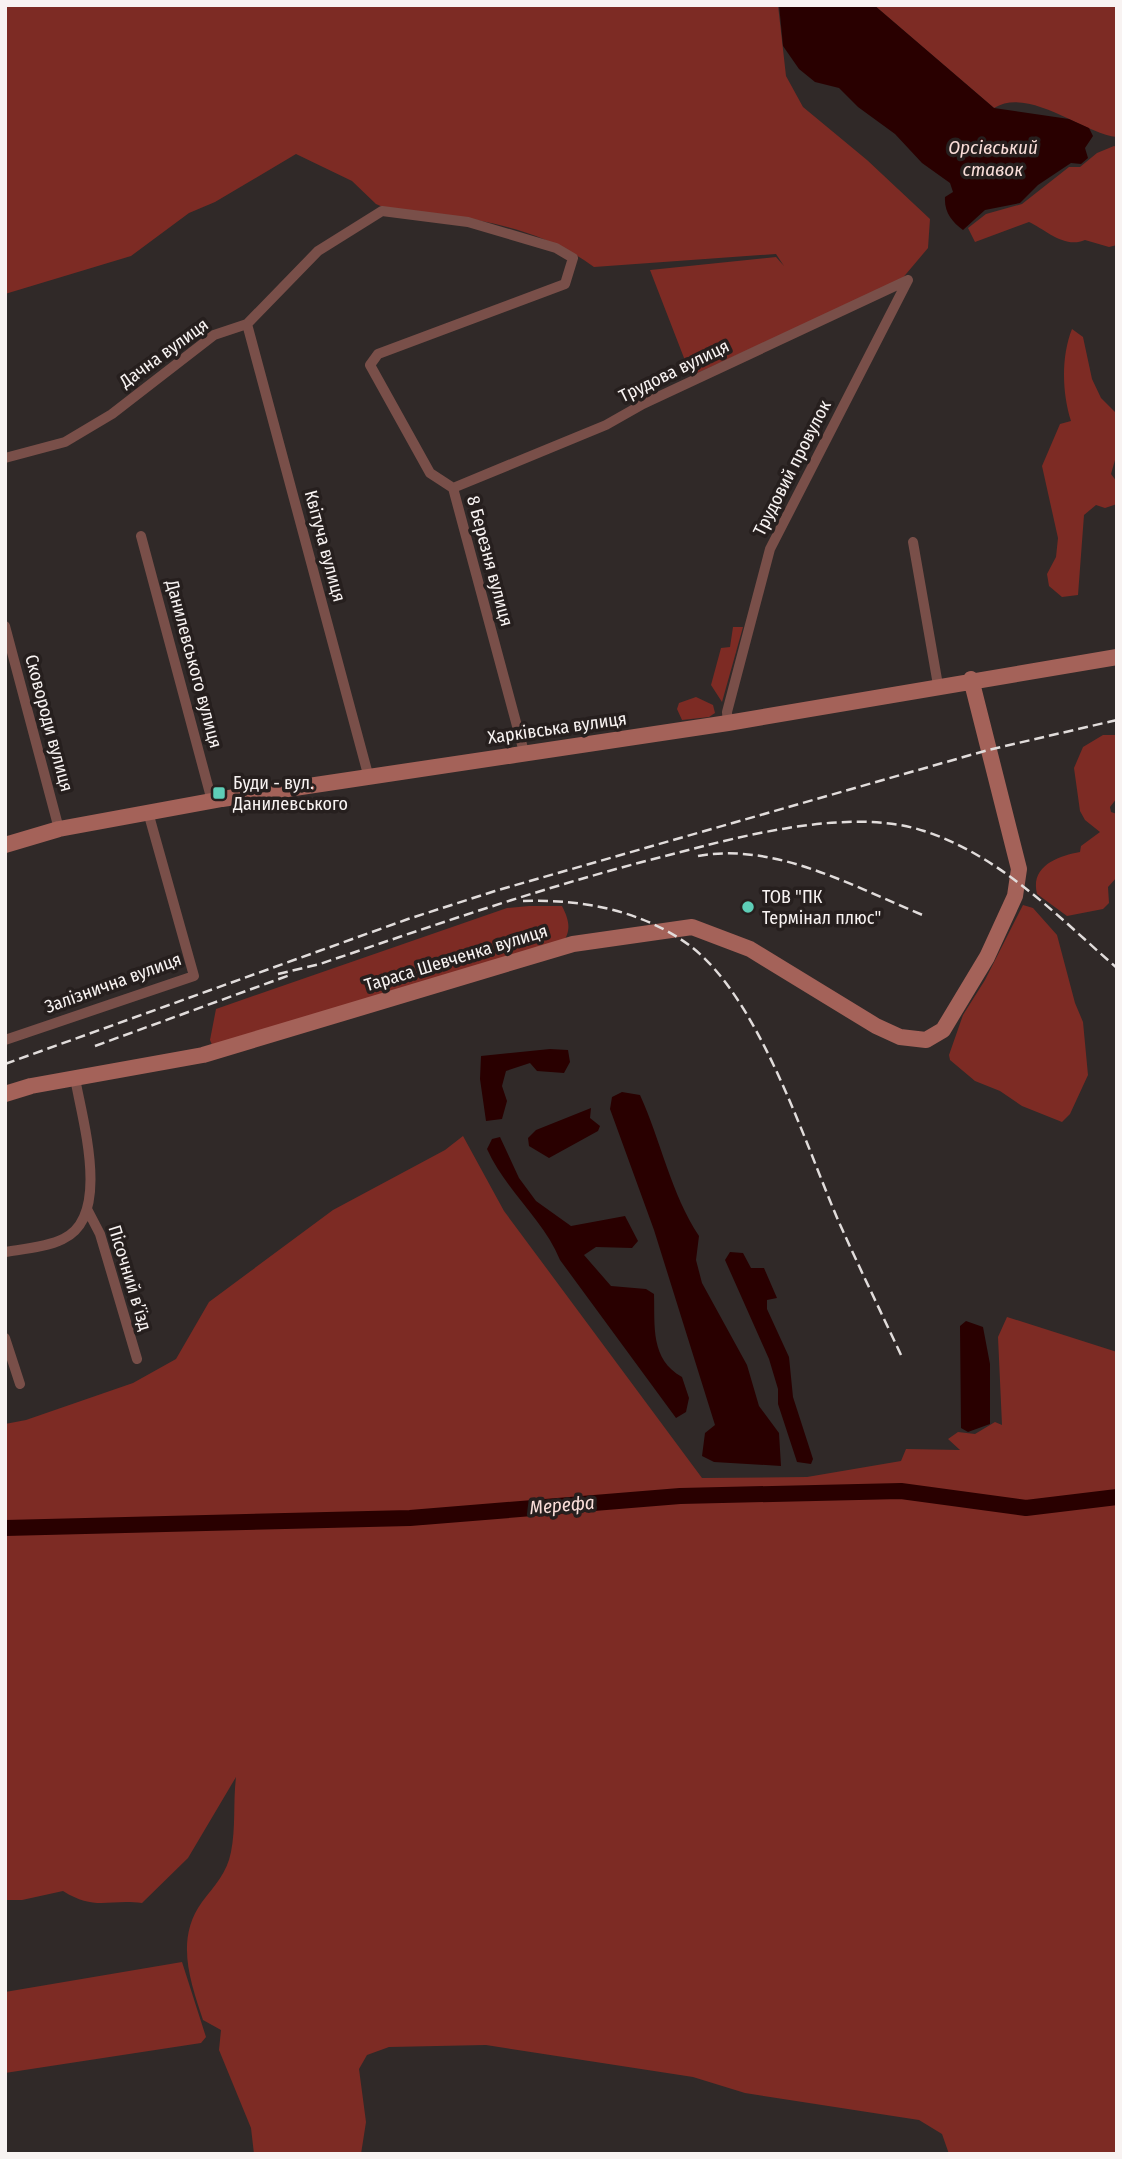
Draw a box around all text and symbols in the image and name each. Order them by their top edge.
water label: Орсівський ставок [948,136,1038,181]
street label: Дачна вулиця [115,313,213,393]
street label: Трудова вулиця [615,335,733,407]
street label: Трудовий провулок [748,396,836,539]
street label: Квітуча вулиця [300,488,350,604]
street label: 8 Березня вулиця [462,493,518,629]
street label: Данилевського вулиця [161,577,227,751]
street label: Сковороди вулиця [20,652,78,794]
street label: Харківська вулиця [486,707,628,749]
place label: Буди - вул. Данилевського [232,772,348,815]
marker: Буди - вул. Данилевського [211,785,227,801]
place label: ТОВ "ПК Термінал плюс" [762,886,881,929]
marker: ТОВ "ПК Термінал плюс" [740,899,756,915]
street label: Тараса Шевченка вулиця [362,920,550,996]
street label: Залізнична вулиця [42,948,184,1018]
street label: Пісочний в’їзд [104,1223,156,1333]
water label: Мерефа [528,1491,596,1519]

